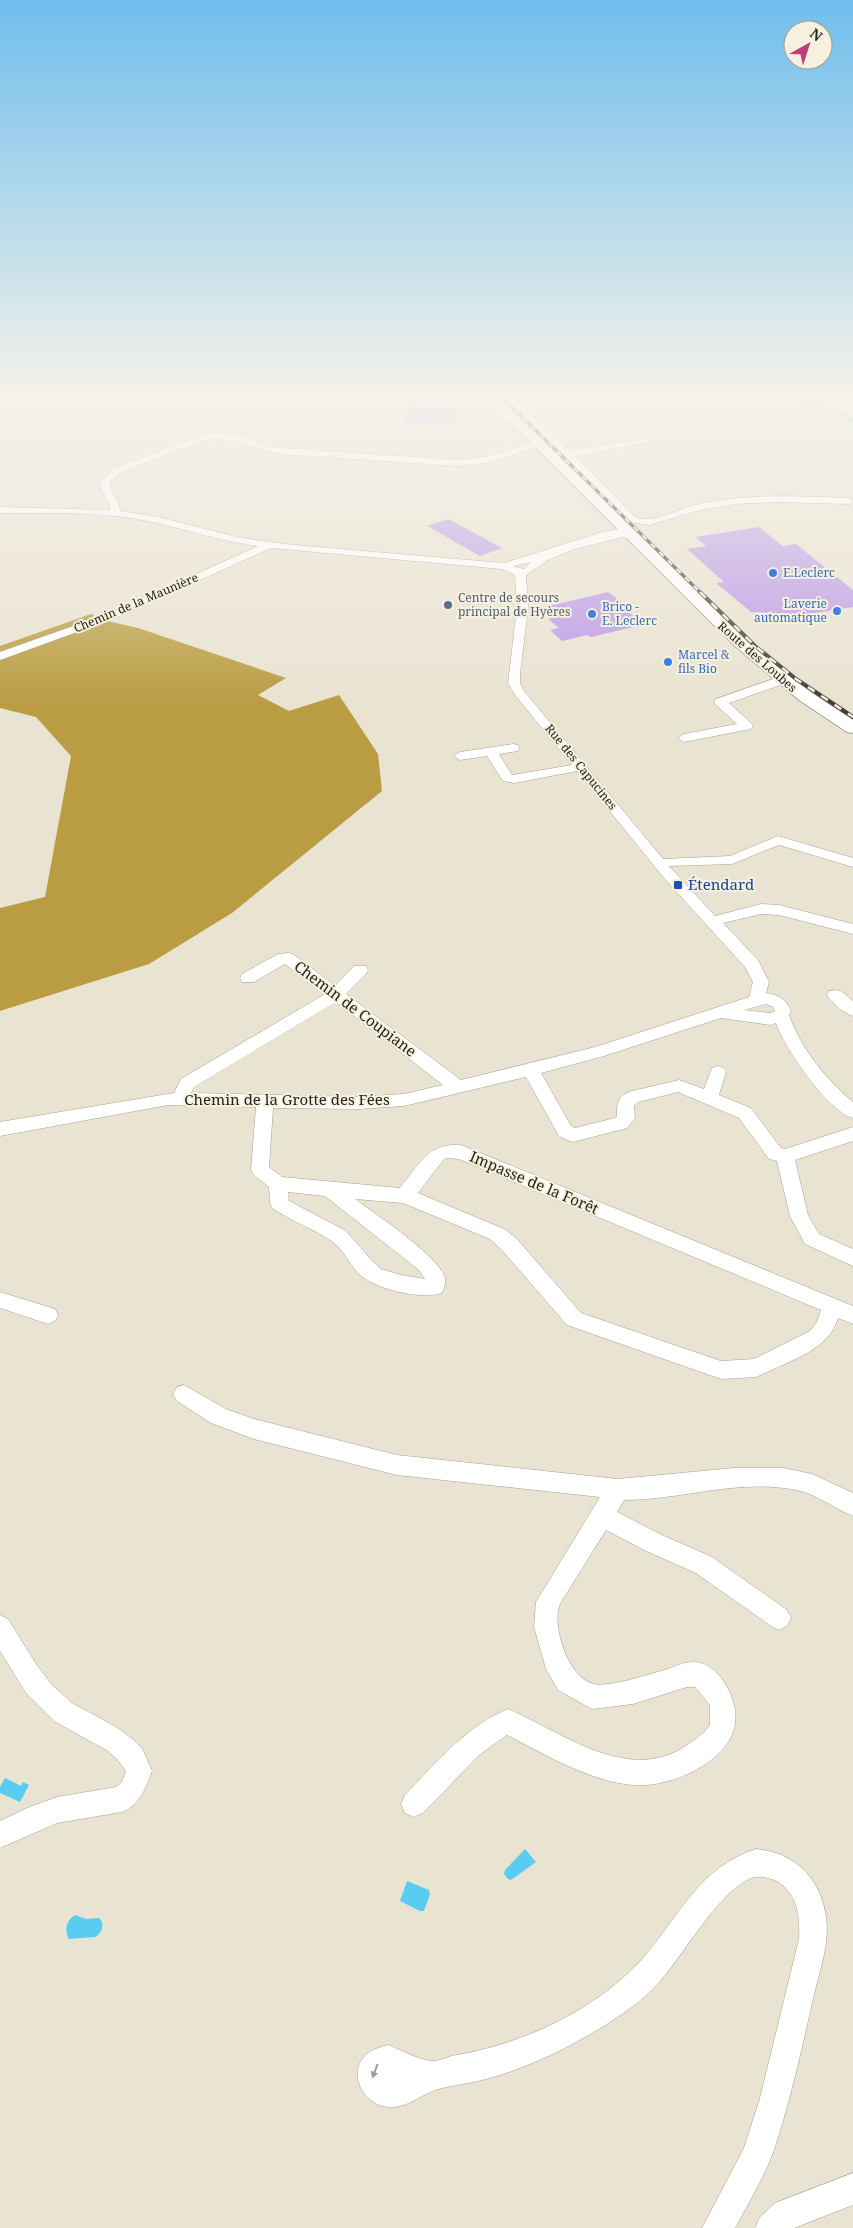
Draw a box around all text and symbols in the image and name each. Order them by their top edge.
north arrow [783,20,833,70]
text: N [806,24,827,45]
place label: E.Leclerc [783,564,835,581]
marker: E.Leclerc [767,567,779,579]
street label: Chemin de la Maunière [71,569,201,636]
place label: Centre de secours principal de Hyères [458,589,570,620]
place label: Laverie automatique [754,595,827,626]
place label: Brico - E. Leclerc [602,598,657,629]
marker: Centre de secours principal de Hyères [442,599,454,611]
marker: Laverie automatique [831,605,843,617]
marker: Brico - E. Leclerc [586,608,598,620]
street label: Route des Loubes [714,617,801,696]
place label: Marcel & fils Bio [678,646,730,677]
marker: Marcel & fils Bio [662,656,674,668]
street label: Rue des Capucines [541,720,621,813]
place label: Étendard [688,874,754,894]
marker: Étendard [672,879,684,891]
street label: Chemin de Coupiane [290,956,421,1061]
street label: Chemin de la Grotte des Fées [184,1089,390,1109]
street label: Impasse de la Forêt [467,1146,602,1218]
one-way arrow [371,2064,379,2079]

